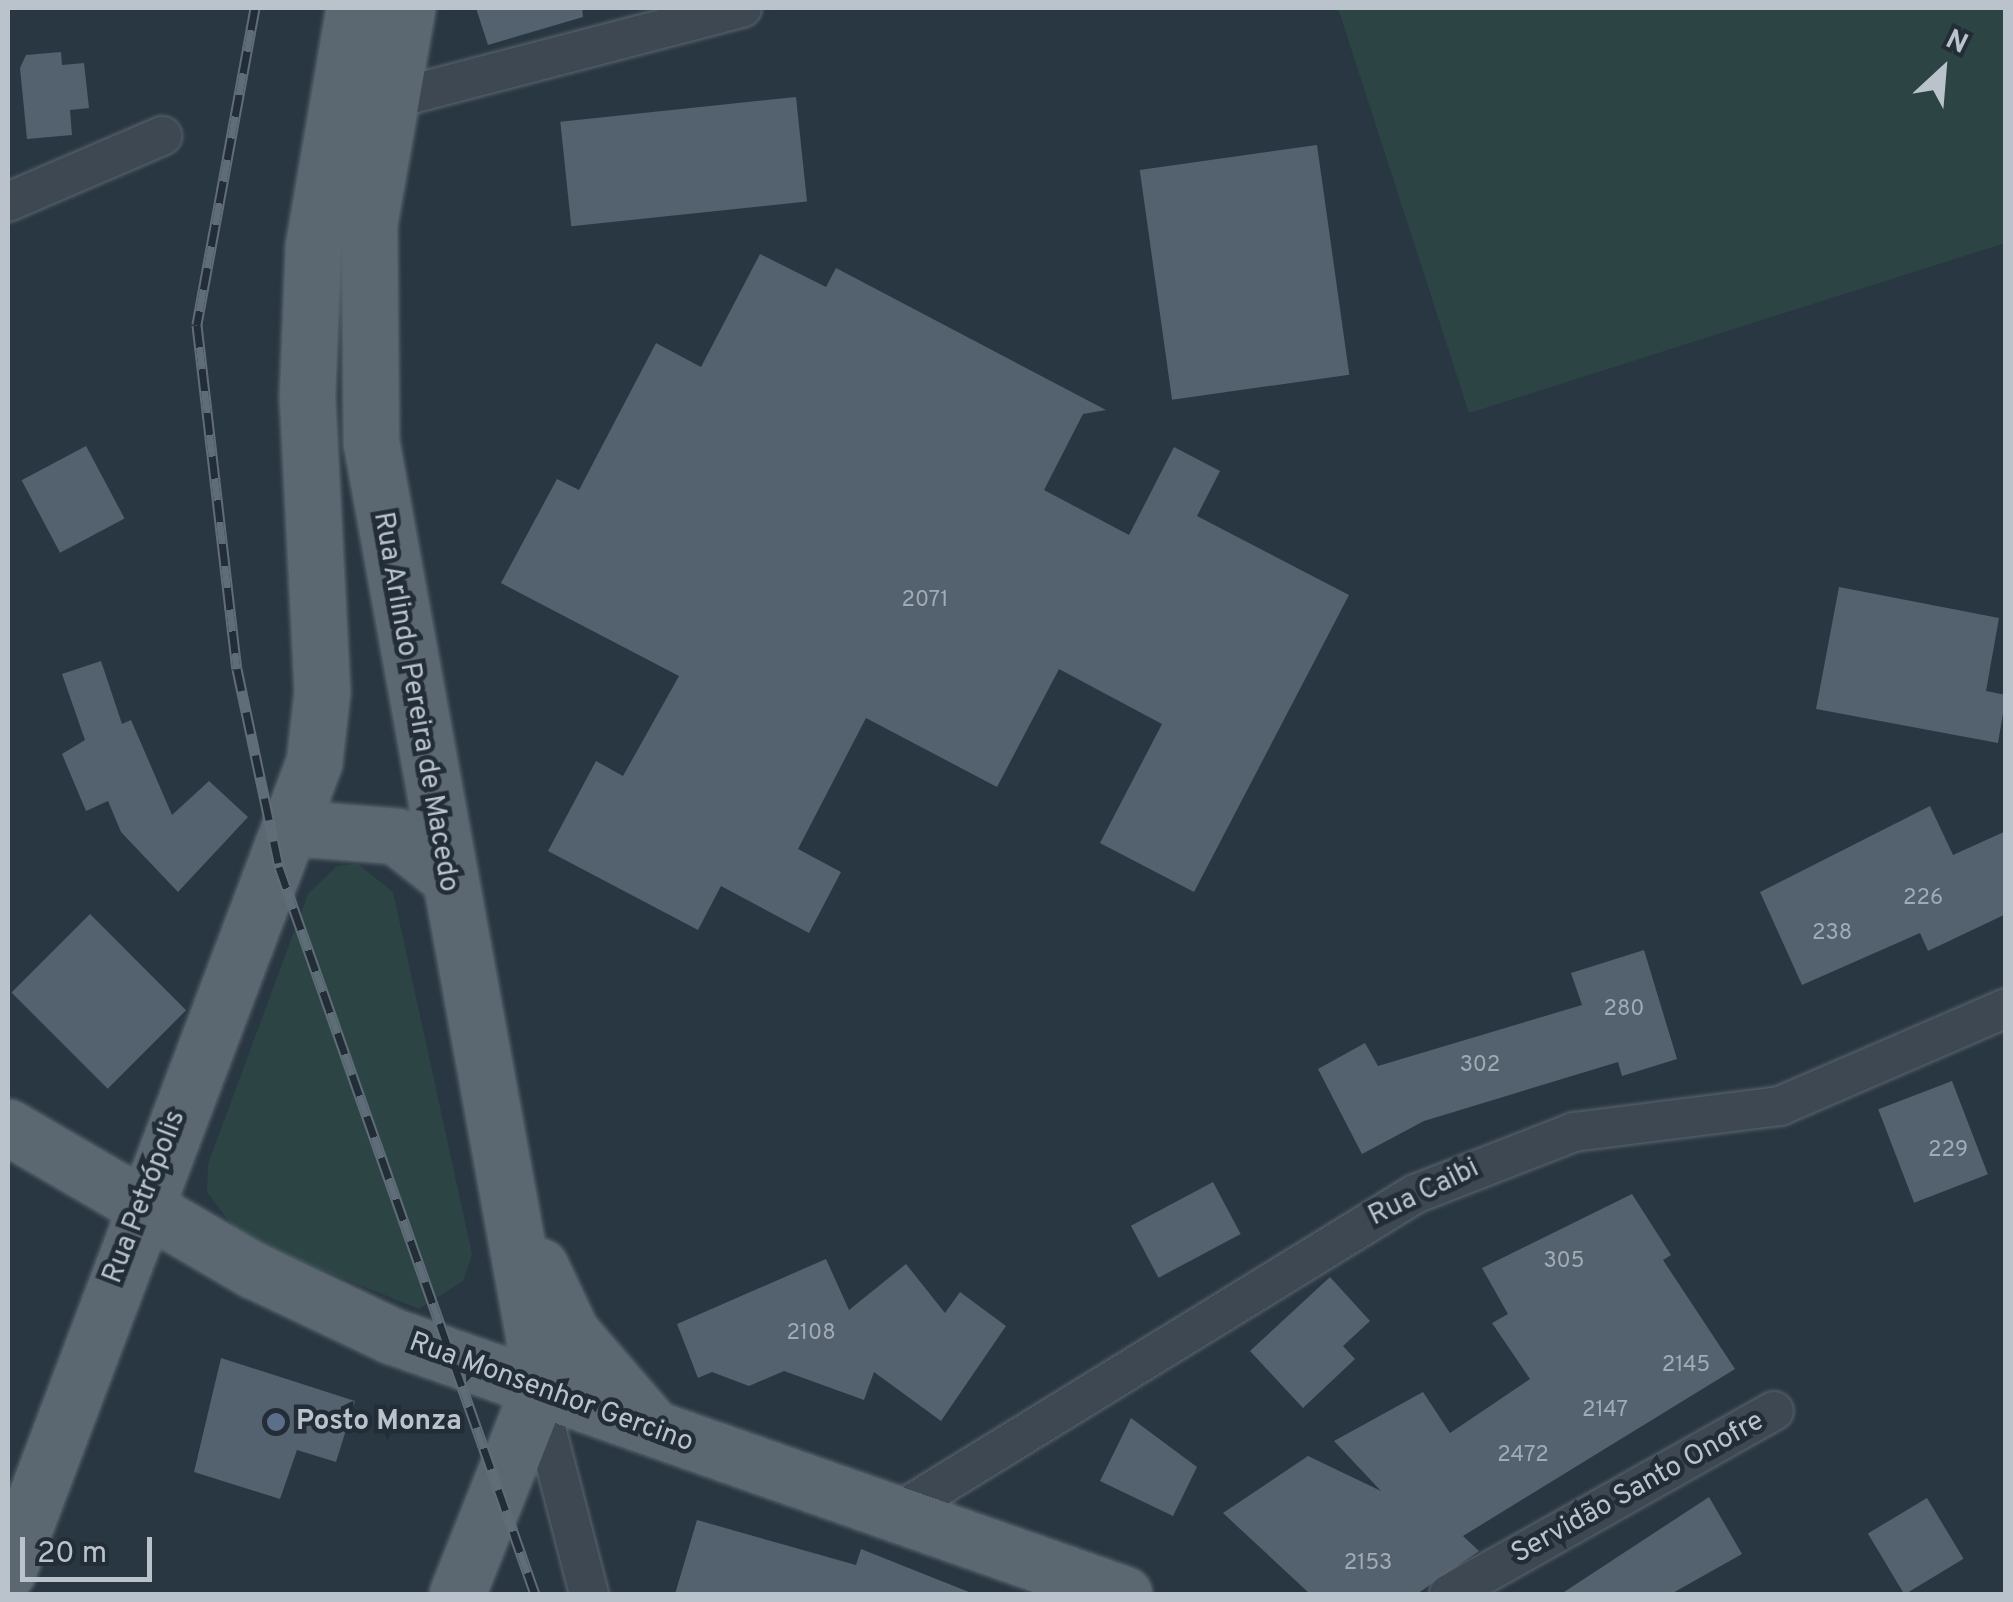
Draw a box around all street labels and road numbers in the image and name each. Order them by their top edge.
street label: Rua Arlindo Pereira de Macedo [365,509,465,895]
street label: Rua Petrópolis [97,1106,193,1288]
street label: Rua Caibi [1363,1152,1485,1234]
street label: Rua Monsenhor Gercino [404,1326,698,1460]
street label: Servidão Santo Onofre [1506,1405,1770,1571]

